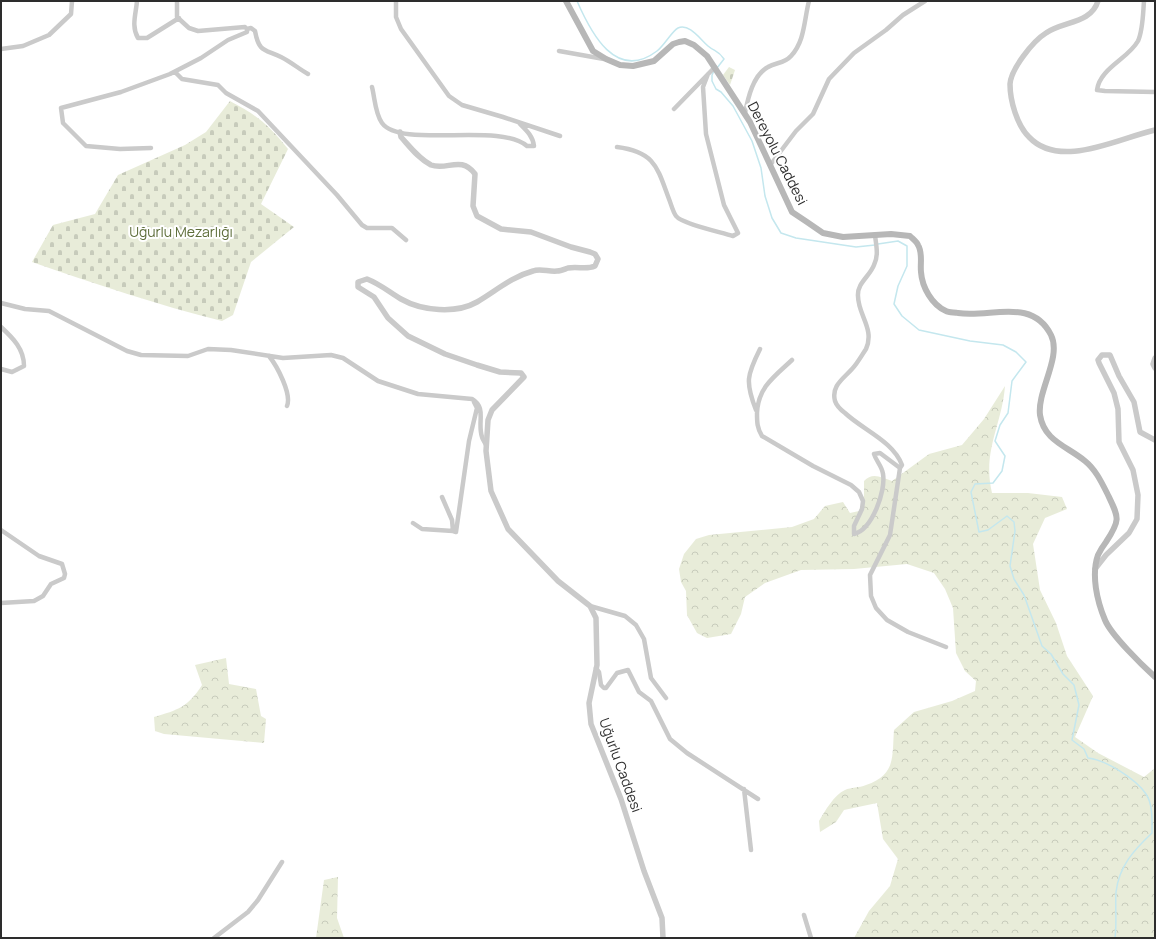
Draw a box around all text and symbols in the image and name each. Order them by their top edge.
street label: Dereyolu Caddesi [744,98,812,208]
park label: Uğurlu Mezarlığı [129,222,233,241]
street label: Uğurlu Caddesi [595,715,647,815]

